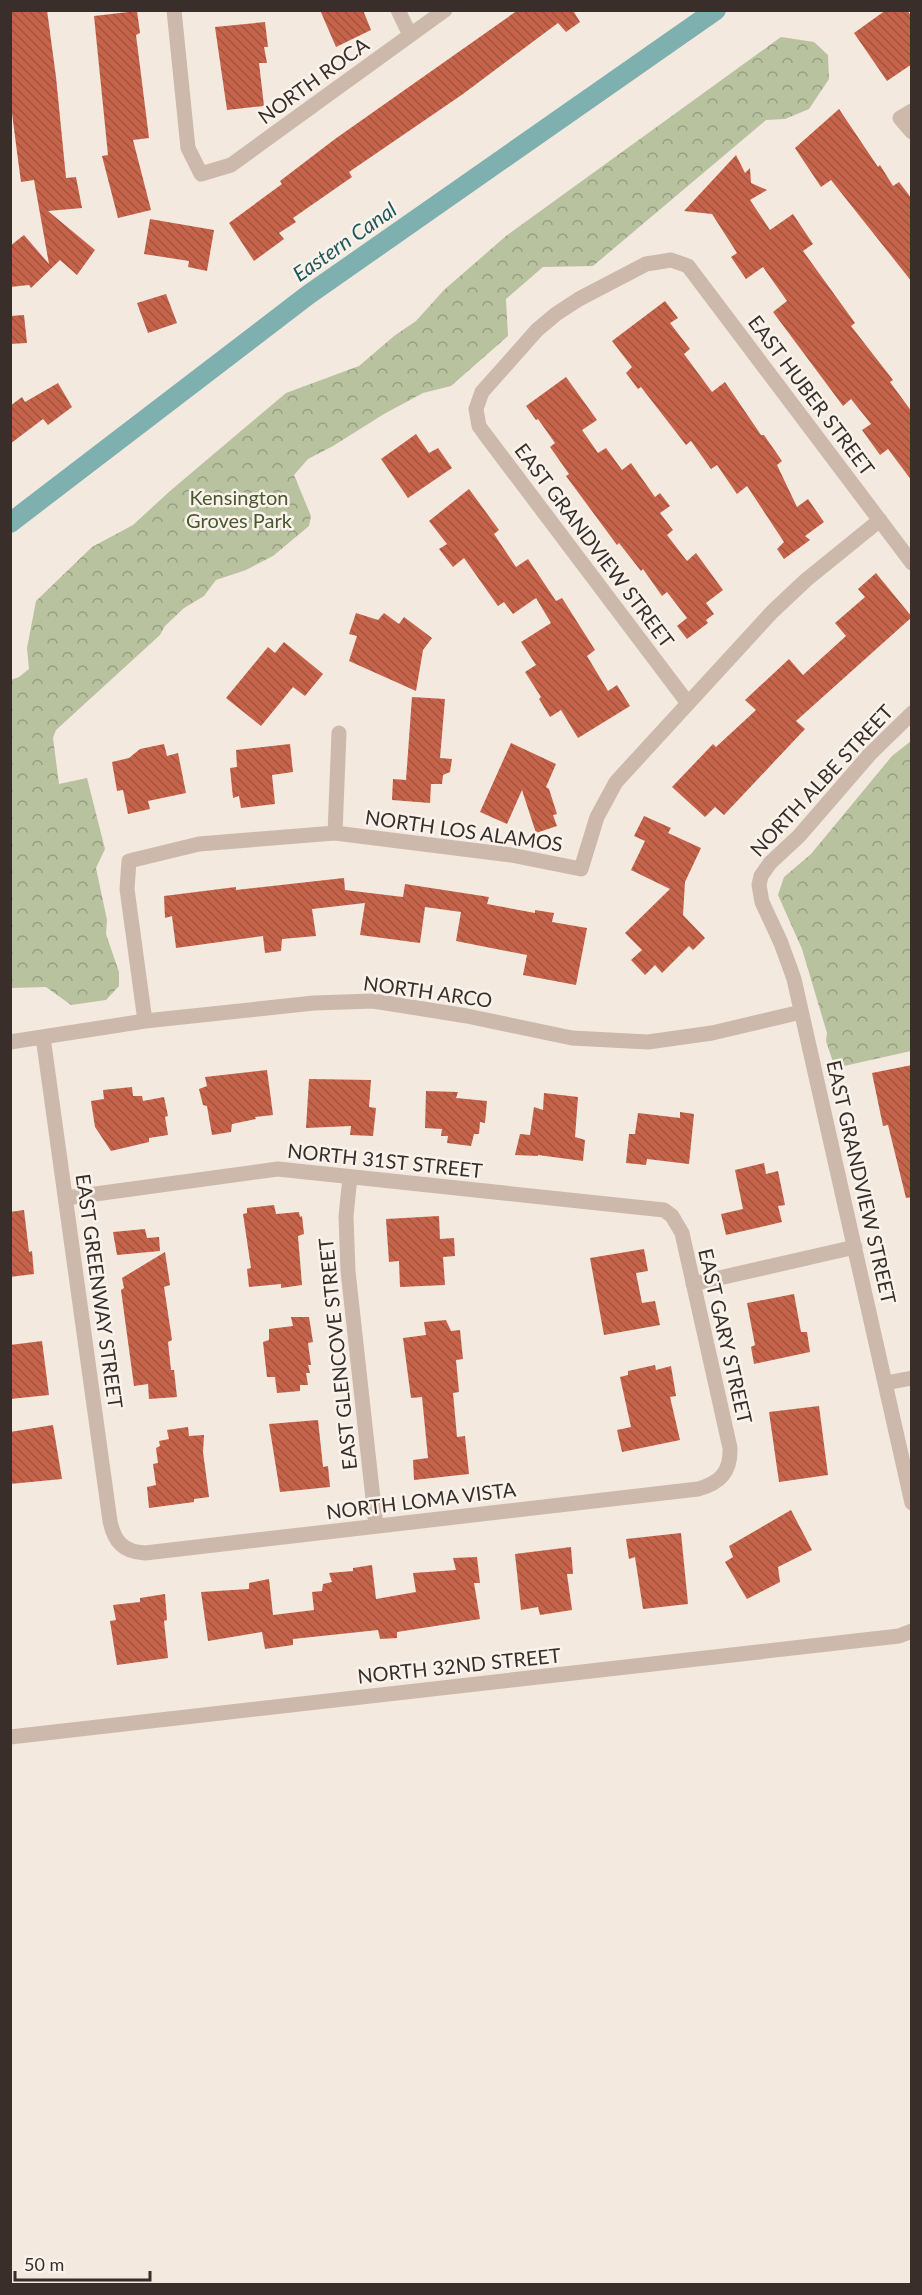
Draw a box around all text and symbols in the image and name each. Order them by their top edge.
street label: NORTH ROCA [253,32,373,128]
water label: Eastern Canal [287,196,401,286]
street label: EAST HUBER STREET [744,310,880,480]
street label: EAST GRANDVIEW STREET [510,438,680,652]
park label: Kensington Groves Park [186,485,293,532]
street label: NORTH ALBE STREET [745,699,898,861]
street label: NORTH LOS ALAMOS [364,804,564,856]
street label: NORTH ARCO [362,970,494,1012]
street label: EAST GRANDVIEW STREET [822,1058,902,1306]
street label: NORTH 31ST STREET [286,1138,484,1182]
street label: EAST GREENWAY STREET [72,1172,128,1410]
street label: EAST GLENCOVE STREET [313,1237,361,1471]
street label: EAST GARY STREET [694,1246,758,1426]
street label: NORTH LOMA VISTA [325,1476,518,1524]
street label: NORTH 32ND STREET [356,1642,562,1688]
scale bar [15,2244,150,2282]
text: 50 m [24,2253,64,2275]

